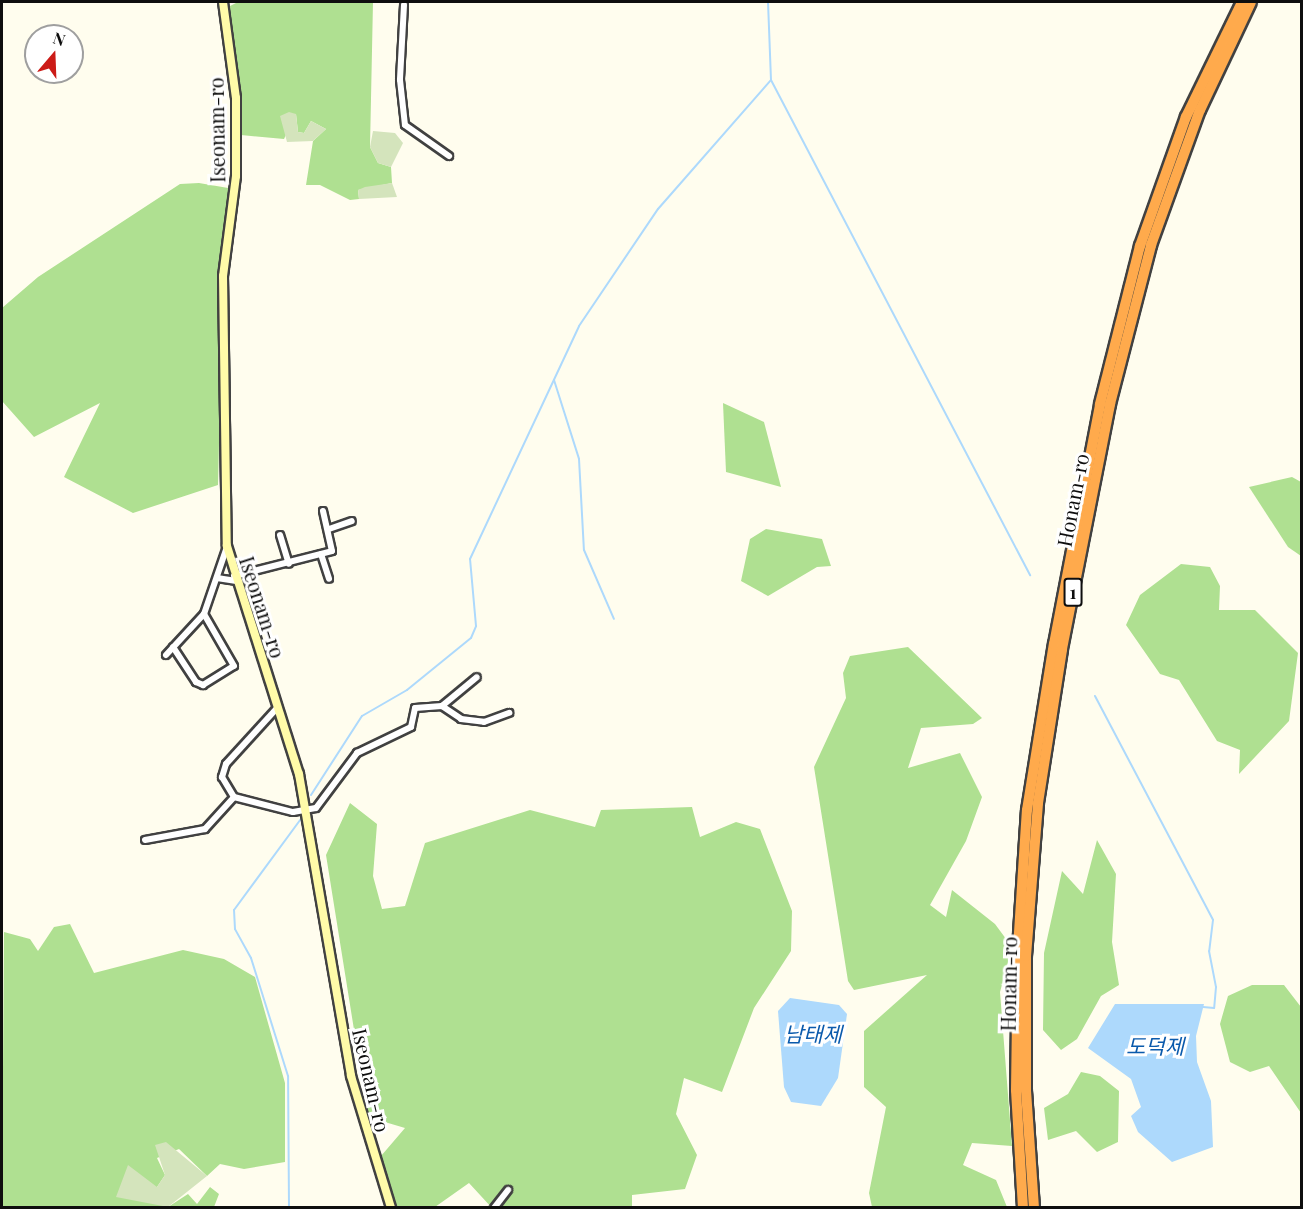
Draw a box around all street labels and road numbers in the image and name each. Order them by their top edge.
street label: Iseonam-ro [203,77,229,183]
street label: Honam-ro [1051,451,1093,549]
street label: Iseonam-ro [235,553,291,661]
road number: 1 [1062,577,1084,607]
street label: Honam-ro [995,936,1021,1032]
street label: Iseonam-ro [348,1026,396,1134]

